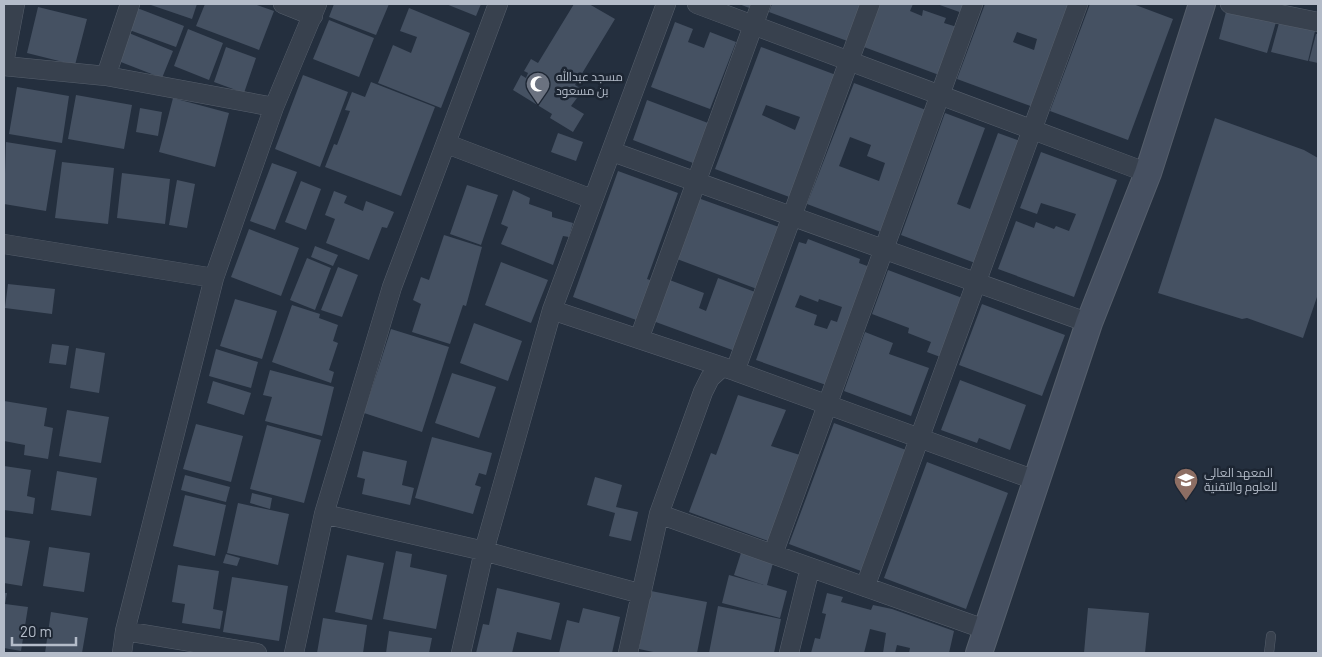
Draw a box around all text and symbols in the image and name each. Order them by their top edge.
place label: مسجد عبدالله بن مسعود [556,69,623,98]
mosque icon: مسجد عبدالله بن مسعود [525,71,551,105]
place label: المعهد العالي للعلوم والتقنية [1204,465,1277,495]
school or university icon: المعهد العالي للعلوم والتقنية [1173,467,1199,501]
scale bar [12,614,76,646]
text: 20 m [20,622,52,640]

